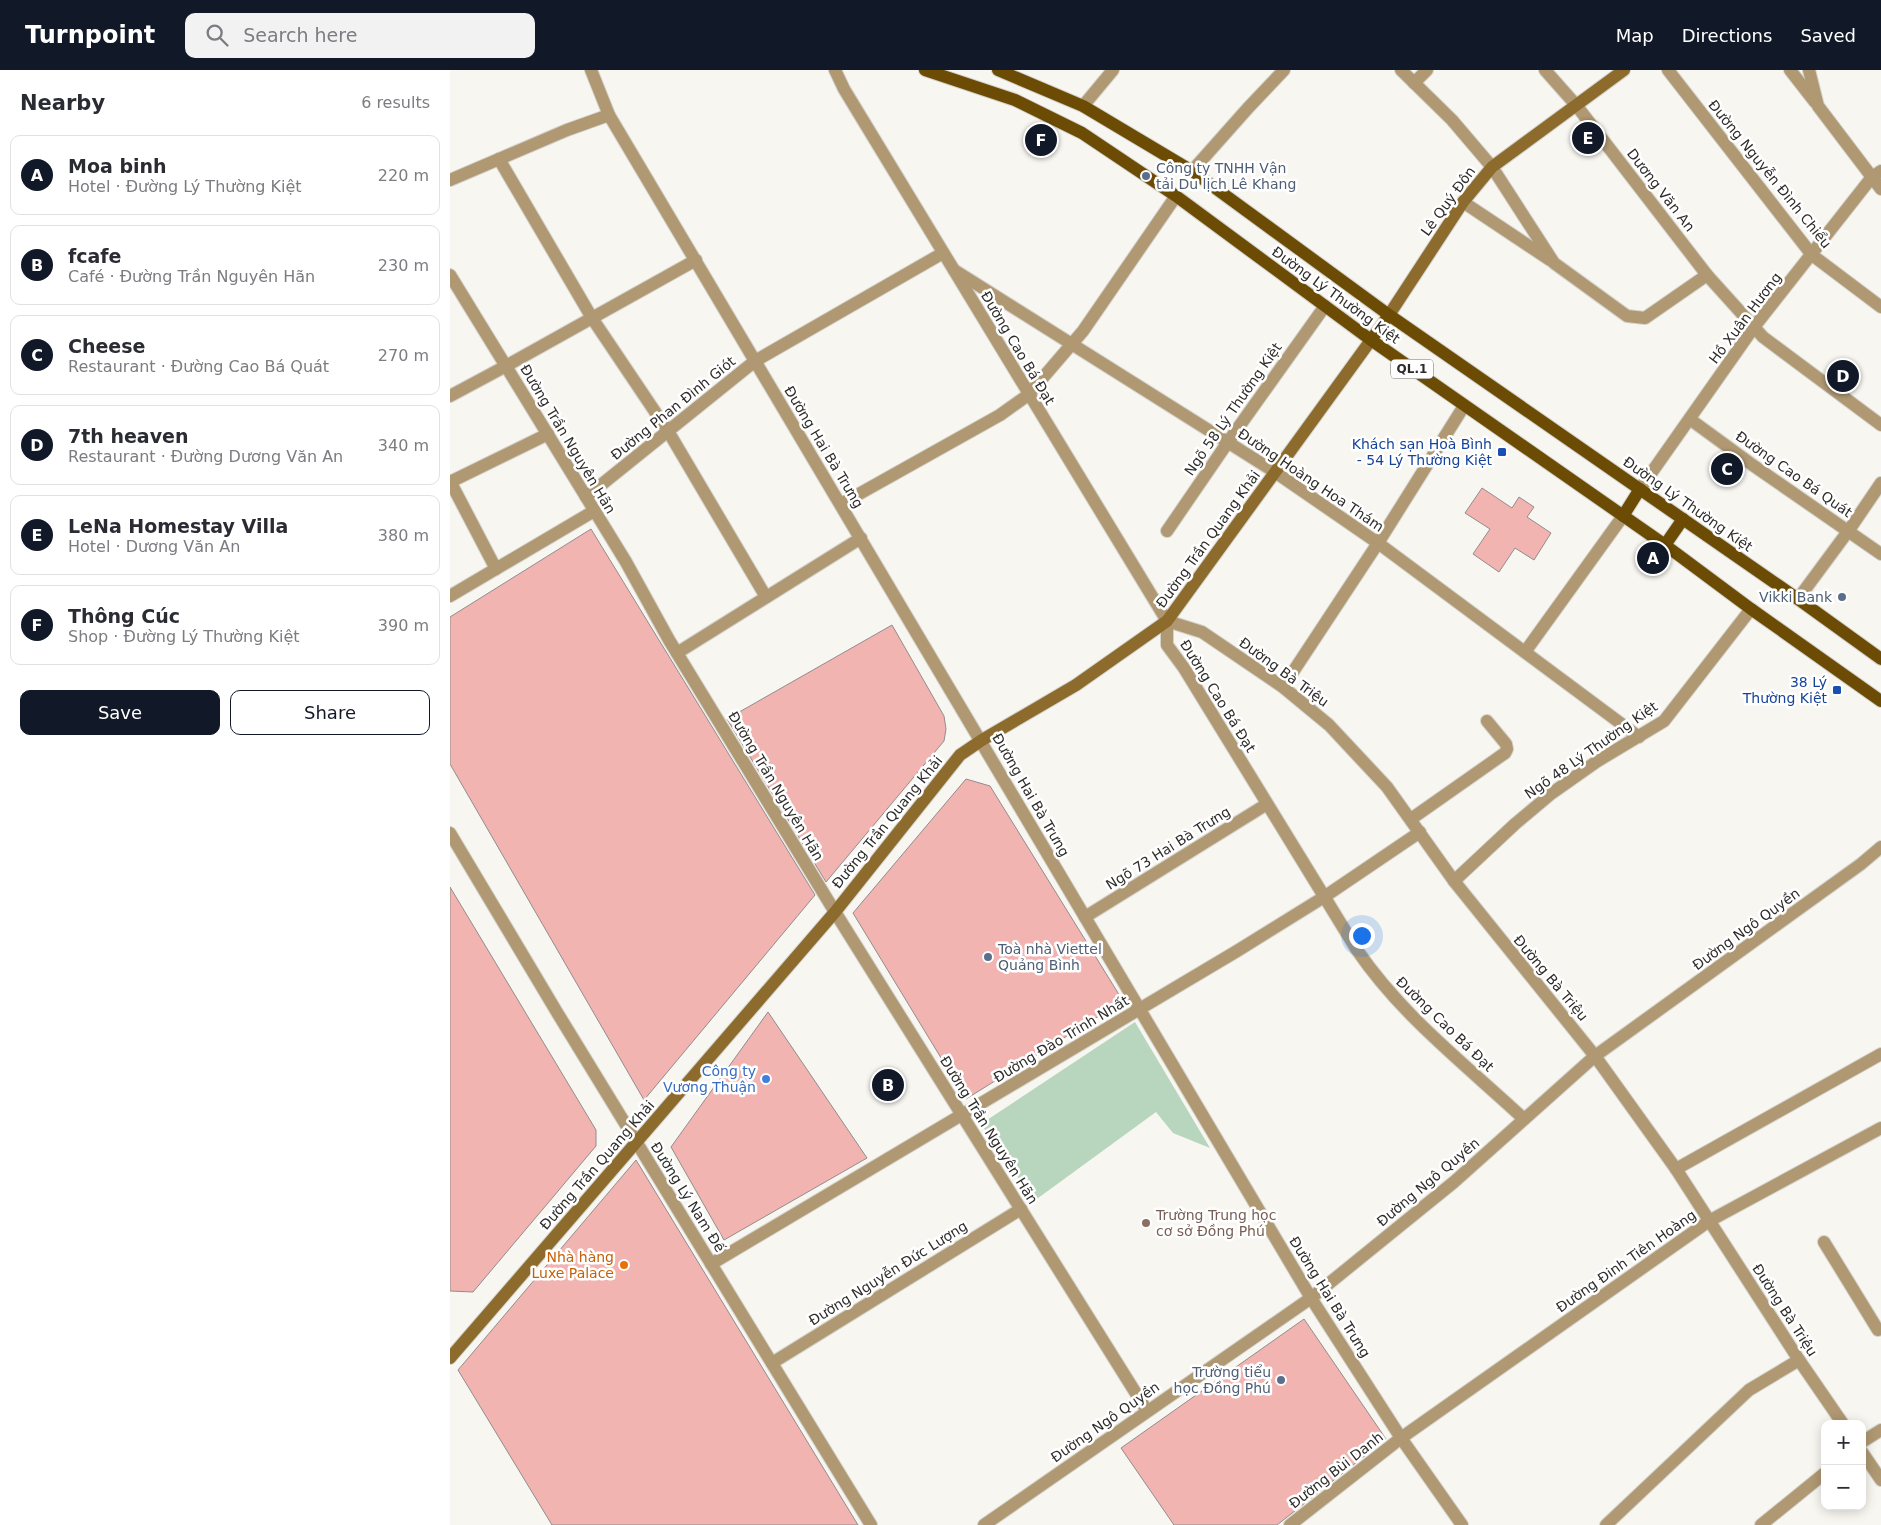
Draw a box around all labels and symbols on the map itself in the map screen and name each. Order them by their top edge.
street label: Đường Nguyễn Đình Chiểu [1705,97,1835,251]
pin: E [1572,119,1604,157]
pin: F [1025,121,1057,159]
street label: Dương Văn An [1624,146,1698,234]
place label: Công ty TNHH Vận tải Du lịch Lê Khang [1156,160,1296,192]
street label: Lê Quý Đôn [1418,163,1478,239]
marker: Công ty TNHH Vận tải Du lịch Lê Khang [1140,170,1152,182]
street label: Đường Lý Thường Kiệt [1269,243,1403,347]
street label: Hồ Xuân Hương [1706,269,1784,367]
street label: Đường Cao Bá Đạt [978,288,1058,408]
street label: Ngõ 58 Lý Thường Kiệt [1181,339,1285,478]
street label: Đường Phan Đình Giót [608,353,739,463]
pin: D [1827,357,1859,395]
road number: QL.1 [1391,360,1433,378]
street label: Đường Trần Nguyên Hãn [517,362,619,516]
street label: Đường Hai Bà Trưng [781,383,867,511]
street label: Đường Hoàng Hoa Thám [1235,425,1387,535]
street label: Đường Cao Bá Quát [1733,428,1856,521]
place label: Khách sạn Hoà Bình - 54 Lý Thường Kiệt [1352,436,1493,468]
marker: Khách sạn Hoà Bình - 54 Lý Thường Kiệt [1496,446,1508,458]
pin: C [1711,450,1743,488]
street label: Đường Lý Thường Kiệt [1620,453,1756,555]
street label: Đường Trần Quang Khải [1153,467,1263,611]
pin: A [1637,539,1669,577]
place label: Vikki Bank [1759,589,1833,605]
marker: Vikki Bank [1836,591,1848,603]
street label: Đường Bà Triệu [1236,634,1332,710]
street label: Đường Cao Bá Đạt [1177,637,1259,756]
place label: 38 Lý Thường Kiệt [1742,674,1828,706]
marker: 38 Lý Thường Kiệt [1831,684,1843,696]
street label: Ngõ 48 Lý Thường Kiệt [1522,698,1661,802]
street label: Đường Trần Nguyên Hãn [725,709,827,863]
street label: Đường Hai Bà Trưng [989,731,1073,859]
street label: Đường Trần Quang Khải [829,753,945,891]
street label: Ngõ 73 Hai Bà Trưng [1103,803,1233,893]
street label: Đường Ngô Quyền [1689,885,1803,973]
your location [1349,923,1375,949]
street label: Đường Bà Triệu [1511,932,1591,1024]
place label: Toà nhà Viettel Quảng Bình [997,941,1102,973]
marker: Toà nhà Viettel Quảng Bình [982,951,994,963]
street label: Đường Cao Bá Đạt [1393,973,1497,1075]
street label: Đường Đào Trinh Nhất [991,992,1132,1086]
street label: Đường Trần Nguyên Hãn [937,1053,1041,1207]
place label: Công ty Vương Thuận [663,1063,756,1095]
pin: B [872,1066,904,1104]
marker: Công ty Vương Thuận [760,1073,772,1085]
street label: Đường Trần Quang Khải [537,1097,657,1233]
street label: Đường Ngô Quyền [1374,1135,1482,1229]
street label: Đường Lý Nam Đế [648,1139,728,1255]
place label: Trường Trung học cơ sở Đồng Phú [1155,1207,1276,1239]
street label: Đường Đinh Tiên Hoàng [1553,1207,1699,1315]
marker: Trường Trung học cơ sở Đồng Phú [1140,1217,1152,1229]
street label: Đường Nguyễn Đức Lượng [806,1218,970,1328]
street label: Đường Hai Bà Trưng [1286,1234,1374,1360]
place label: Nhà hàng Luxe Palace [531,1249,614,1281]
marker: Nhà hàng Luxe Palace [618,1259,630,1271]
street label: Đường Bà Triệu [1749,1261,1821,1359]
place label: Trường tiểu học Đồng Phú [1174,1364,1271,1396]
marker: Trường tiểu học Đồng Phú [1275,1374,1287,1386]
street label: Đường Ngô Quyền [1048,1379,1162,1465]
street label: Đường Bùi Danh [1286,1428,1386,1512]

